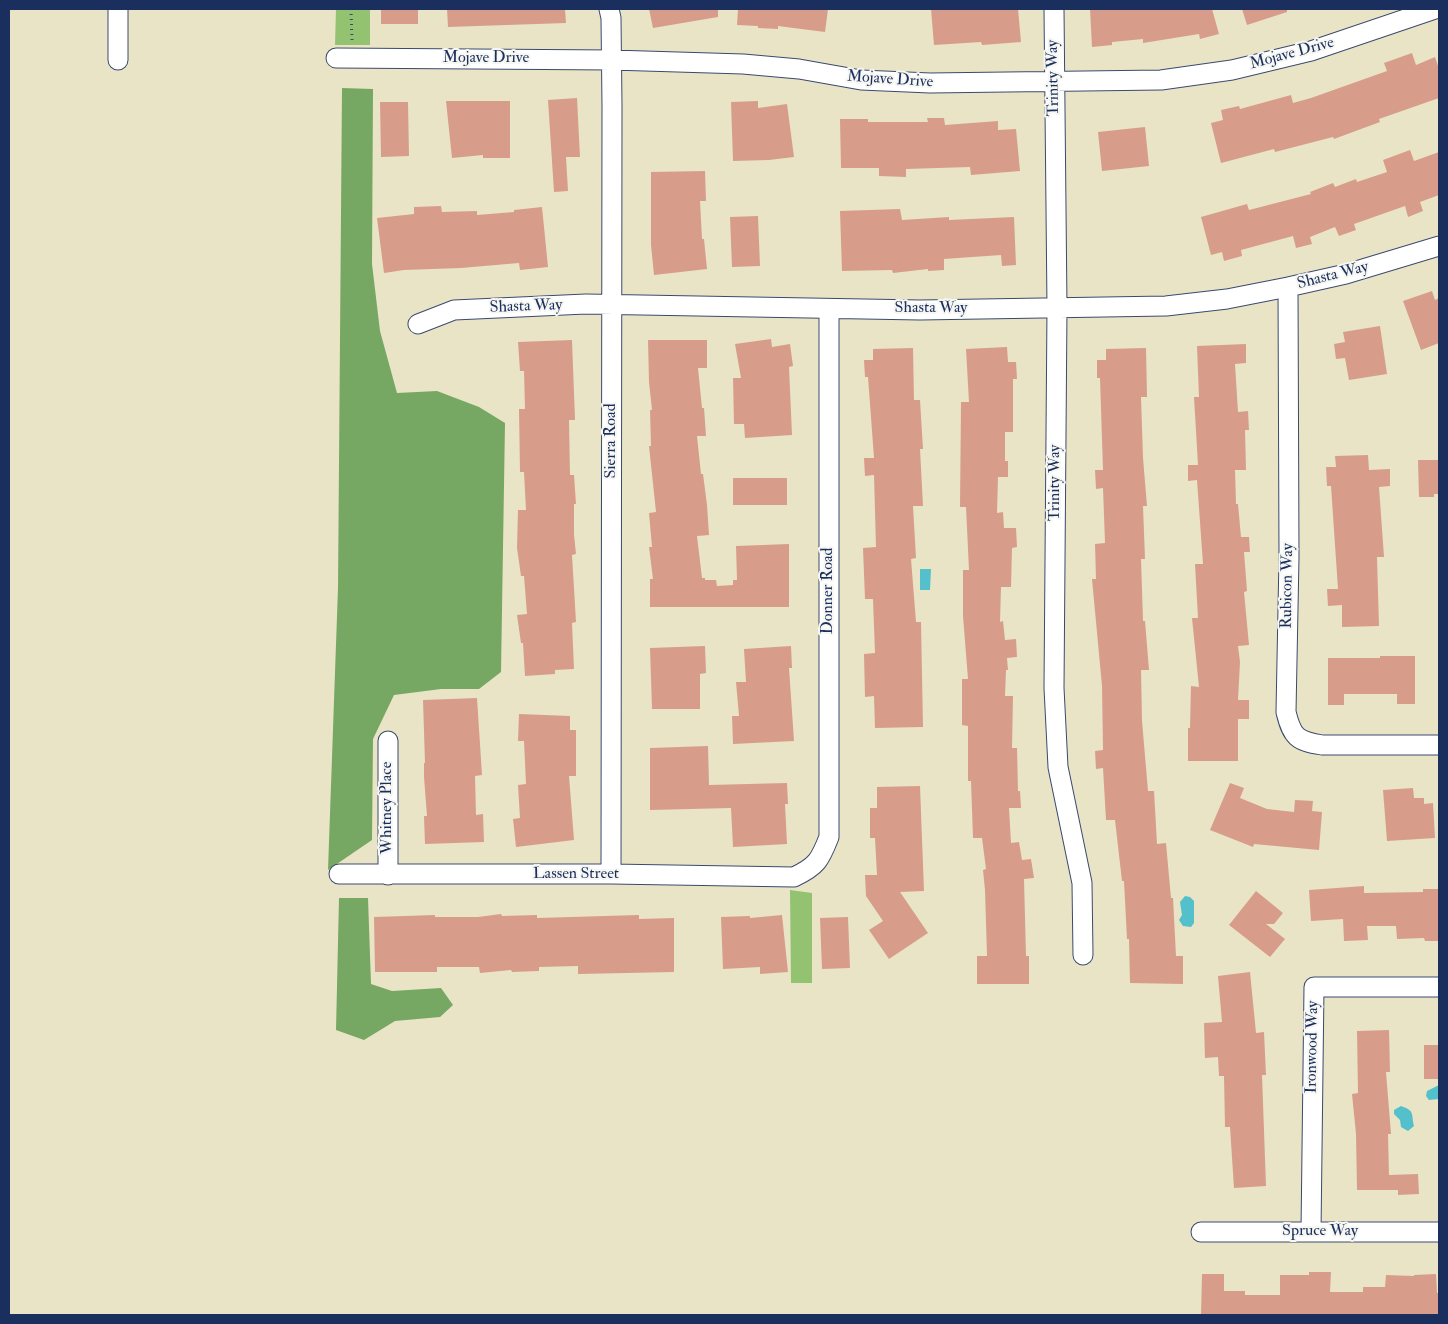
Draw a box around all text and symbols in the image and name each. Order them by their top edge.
street label: Mojave Drive [1248,34,1336,74]
street label: Trinity Way [1044,39,1064,117]
street label: Mojave Drive [443,49,529,69]
street label: Mojave Drive [846,67,934,93]
street label: Shasta Way [1295,258,1371,294]
street label: Shasta Way [489,296,563,318]
street label: Shasta Way [895,299,967,319]
street label: Sierra Road [602,403,622,479]
street label: Trinity Way [1046,445,1066,521]
street label: Rubicon Way [1278,543,1298,629]
street label: Donner Road [819,548,839,634]
street label: Whitney Place [378,762,398,854]
street label: Lassen Street [533,865,619,885]
street label: Ironwood Way [1303,1000,1323,1094]
street label: Spruce Way [1282,1222,1358,1242]

